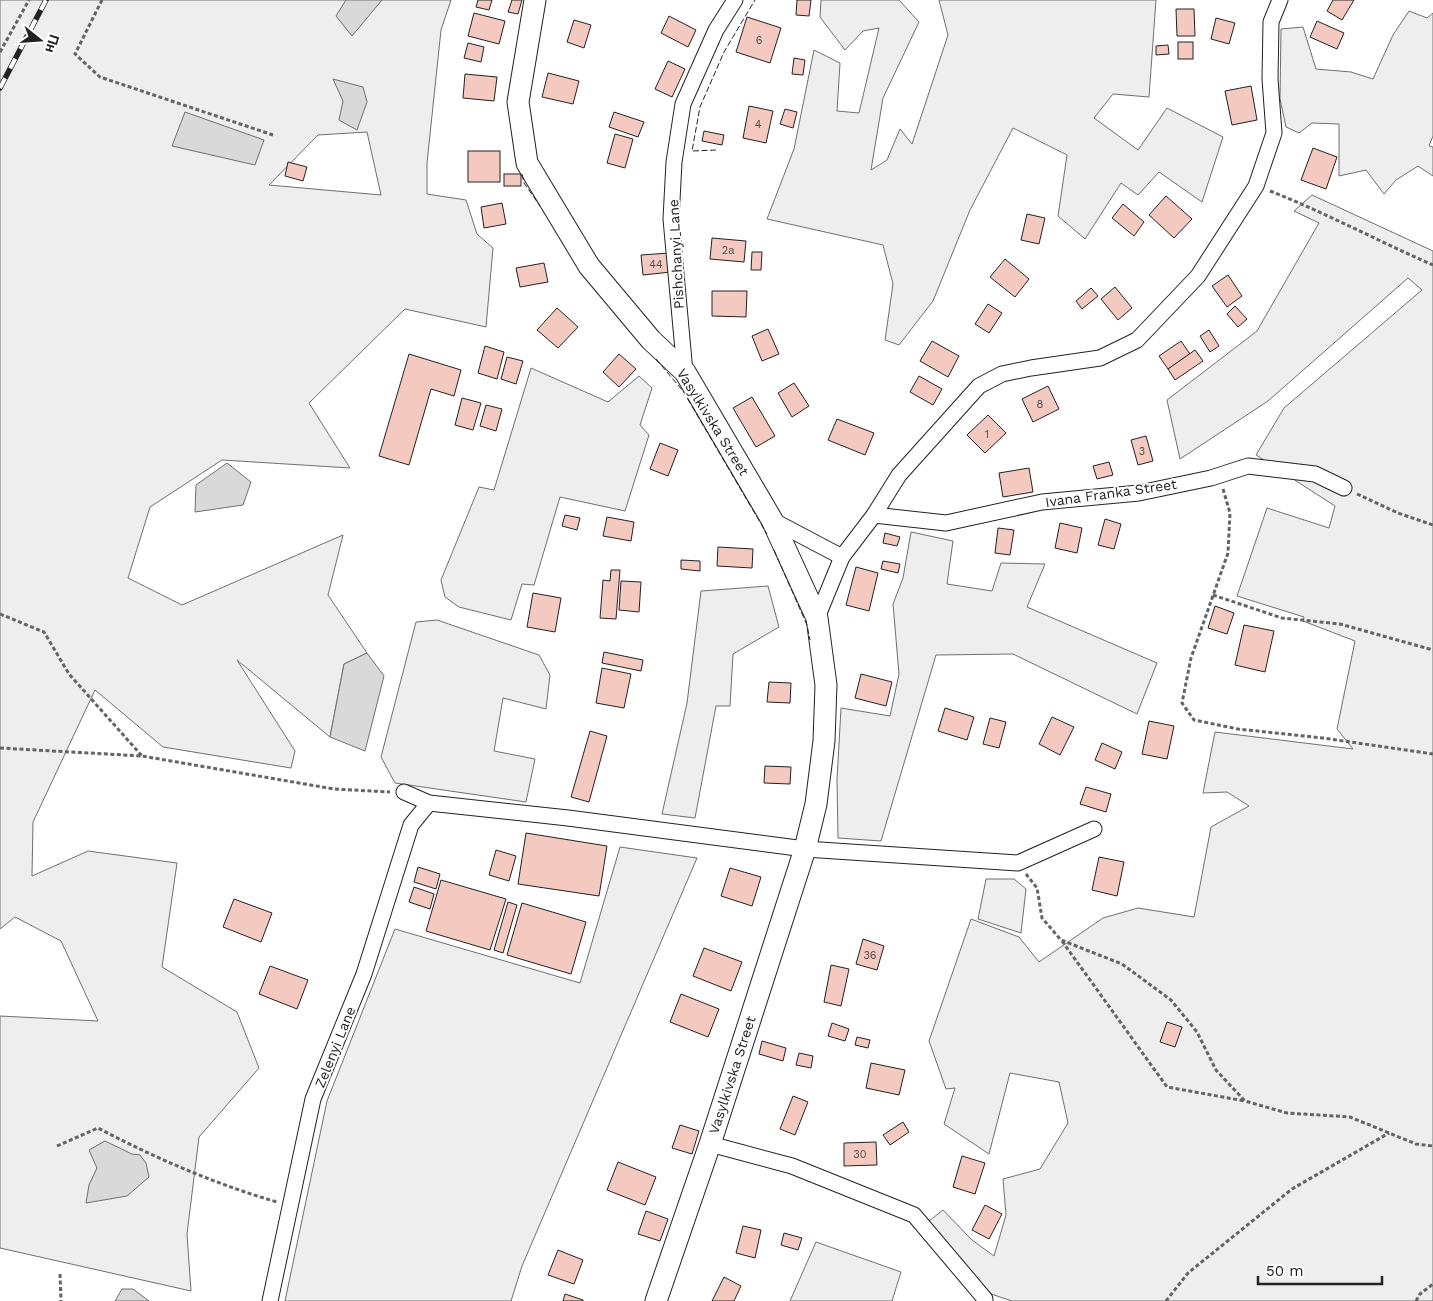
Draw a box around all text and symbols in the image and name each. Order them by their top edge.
north arrow [15,15,65,65]
text: Пн [42,33,63,55]
house number: 6 [756,34,763,47]
house number: 4 [755,118,762,131]
street label: Pishchanyi Lane [665,199,687,309]
house number: 2а [722,244,735,257]
house number: 44 [649,258,663,271]
street label: Vasylkivska Street [674,366,752,479]
house number: 8 [1037,398,1044,411]
house number: 1 [985,428,989,441]
house number: 3 [1139,445,1145,458]
street label: Ivana Franka Street [1044,476,1178,510]
house number: 36 [863,949,877,962]
street label: Zelenyi Lane [311,1004,359,1090]
street label: Vasylkivska Street [705,1014,759,1136]
house number: 30 [853,1148,867,1161]
scale bar [1258,1254,1382,1286]
text: 50 m [1266,1262,1303,1280]

